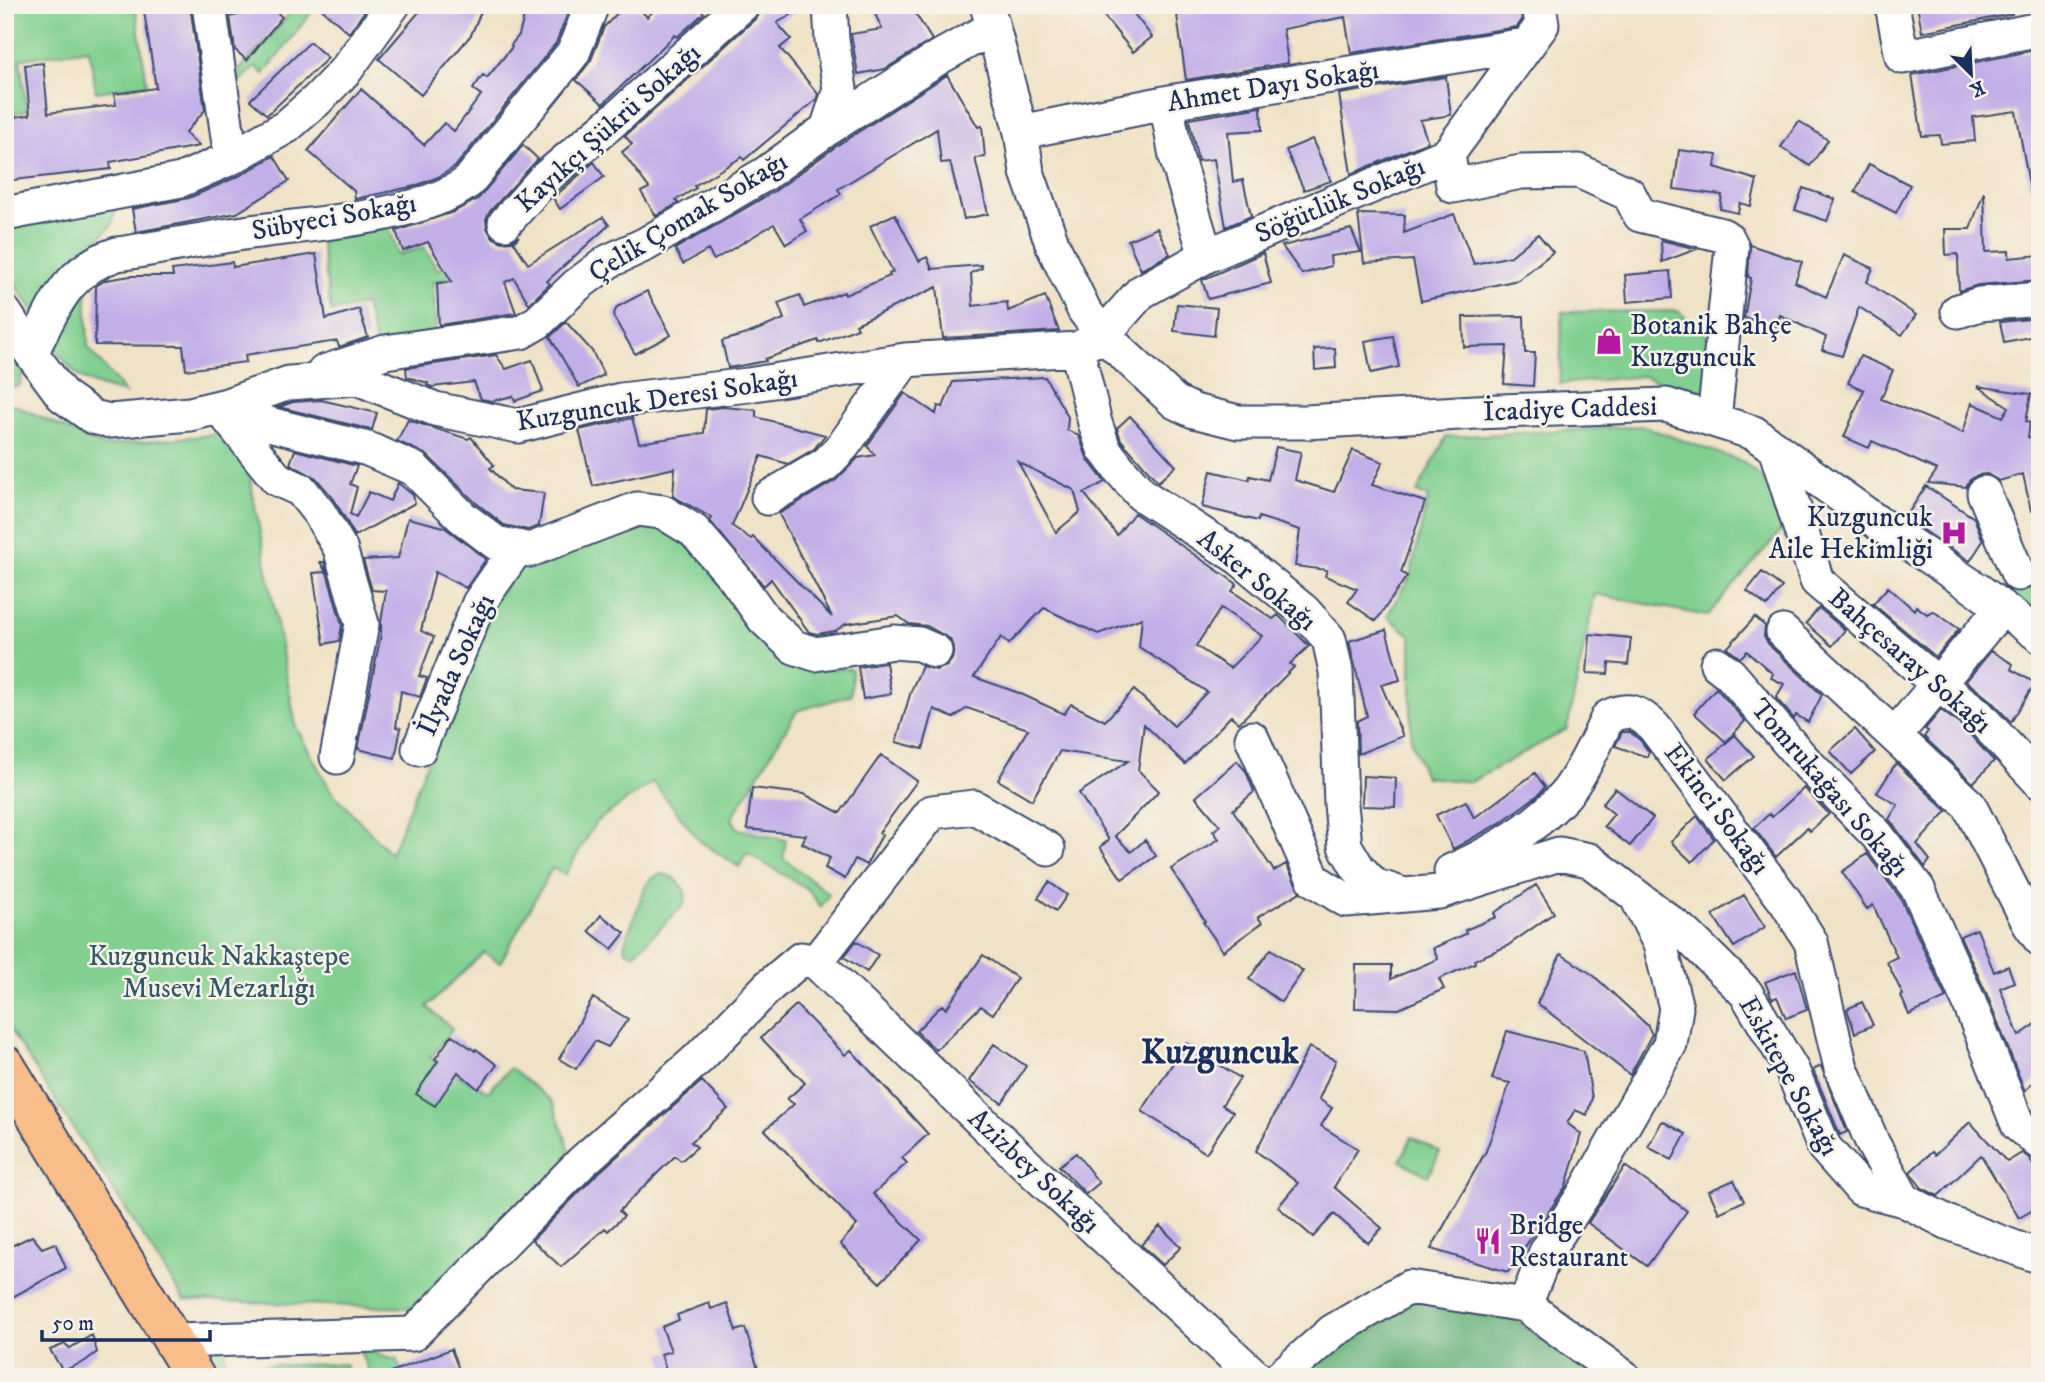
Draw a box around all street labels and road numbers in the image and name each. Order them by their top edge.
street label: Kayıkçı Şükrü Sokağı [508,35,708,221]
street label: Ahmet Dayı Sokağı [1165,52,1381,120]
street label: Çelik Çomak Sokağı [582,144,794,290]
street label: Söğütlük Sokağı [1250,149,1430,251]
street label: Sübyeci Sokağı [249,185,419,249]
street label: Kuzguncuk Deresi Sokağı [514,360,800,440]
street label: İcadiye Caddesi [1482,388,1658,430]
street label: Asker Sokağı [1190,521,1324,639]
street label: Bahçesaray Sokağı [1821,580,1999,742]
street label: İlyada Sokağı [409,589,503,741]
street label: Tomrukağası Sokağı [1743,691,1917,885]
street label: Ekinci Sokağı [1656,736,1778,882]
street label: Eskitepe Sokağı [1731,990,1847,1162]
street label: Azizbey Sokağı [961,1101,1107,1241]

